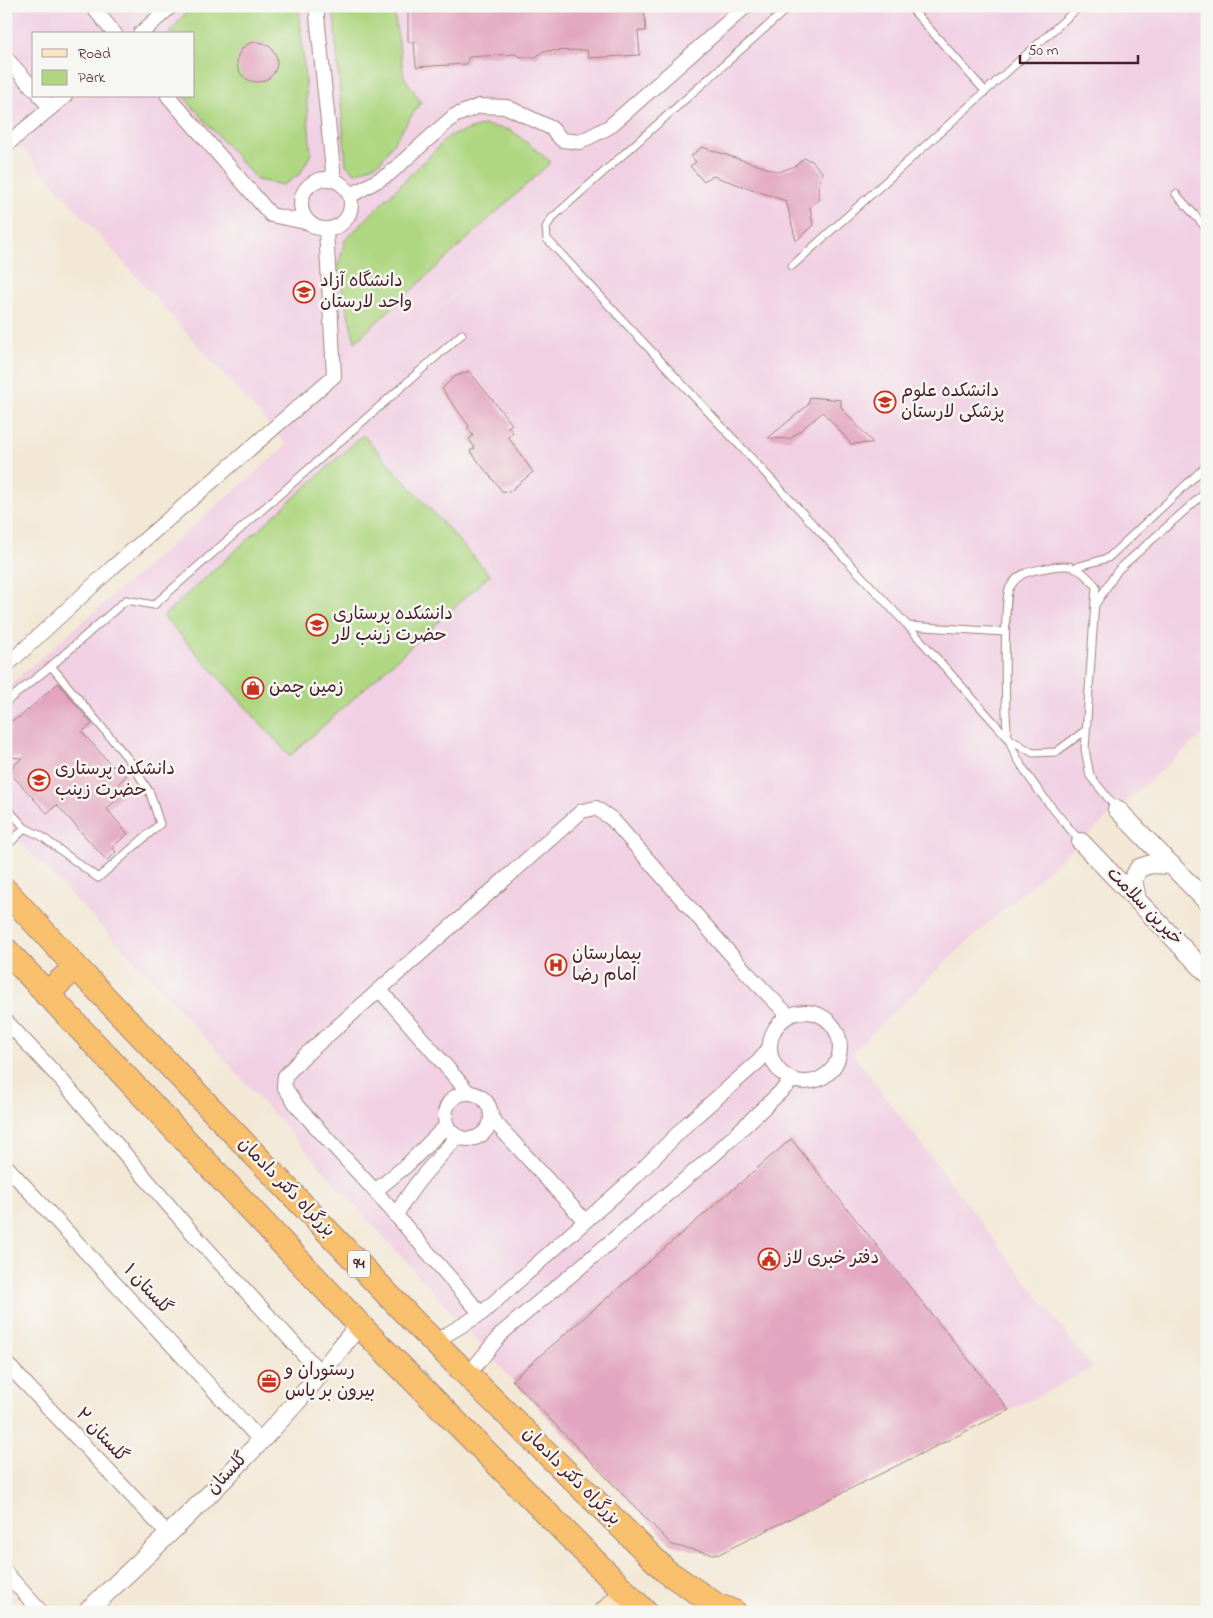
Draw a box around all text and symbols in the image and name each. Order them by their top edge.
legend [32,32,195,98]
scale bar [1020,32,1138,64]
text: 50 m [1028,40,1059,62]
text: Road [78,43,111,65]
text: Park [78,67,106,89]
place label: دانشگاه آزاد واحد لارستان [320,269,412,316]
school or university icon: دانشگاه آزاد واحد لارستان [292,280,316,304]
place label: دانشکده علوم پزشکی لارستان [901,379,1005,426]
school or university icon: دانشکده علوم پزشکی لارستان [873,390,897,414]
place label: دانشکده پرستاری حضرت زینب لار [331,602,453,649]
school or university icon: دانشکده پرستاری حضرت زینب لار [305,613,329,637]
place label: زمین چمن [269,675,344,701]
shop icon: زمین چمن [241,676,265,700]
place label: دانشکده پرستاری حضرت زینب [55,757,175,804]
school or university icon: دانشکده پرستاری حضرت زینب [27,768,51,792]
street label: خیرین سلامت [1100,862,1188,952]
place label: بیمارستان امام رضا [572,942,642,989]
hospital icon: بیمارستان امام رضا [544,953,568,977]
street label: بزرگراه دکتر دادمان [231,1132,341,1244]
place label: دفتر خبری لاز [783,1246,879,1272]
public building icon: دفتر خبری لاز [757,1247,781,1271]
road number: 94 [348,1250,370,1278]
street label: گلستان ۱ [117,1259,178,1322]
place label: رستوران و بیرون بر یاس [283,1358,375,1405]
office icon: رستوران و بیرون بر یاس [257,1369,281,1393]
street label: گلستان ۲ [69,1403,134,1470]
street label: بزرگراه دکتر دادمان [516,1422,626,1532]
street label: گلستان [201,1447,255,1501]

